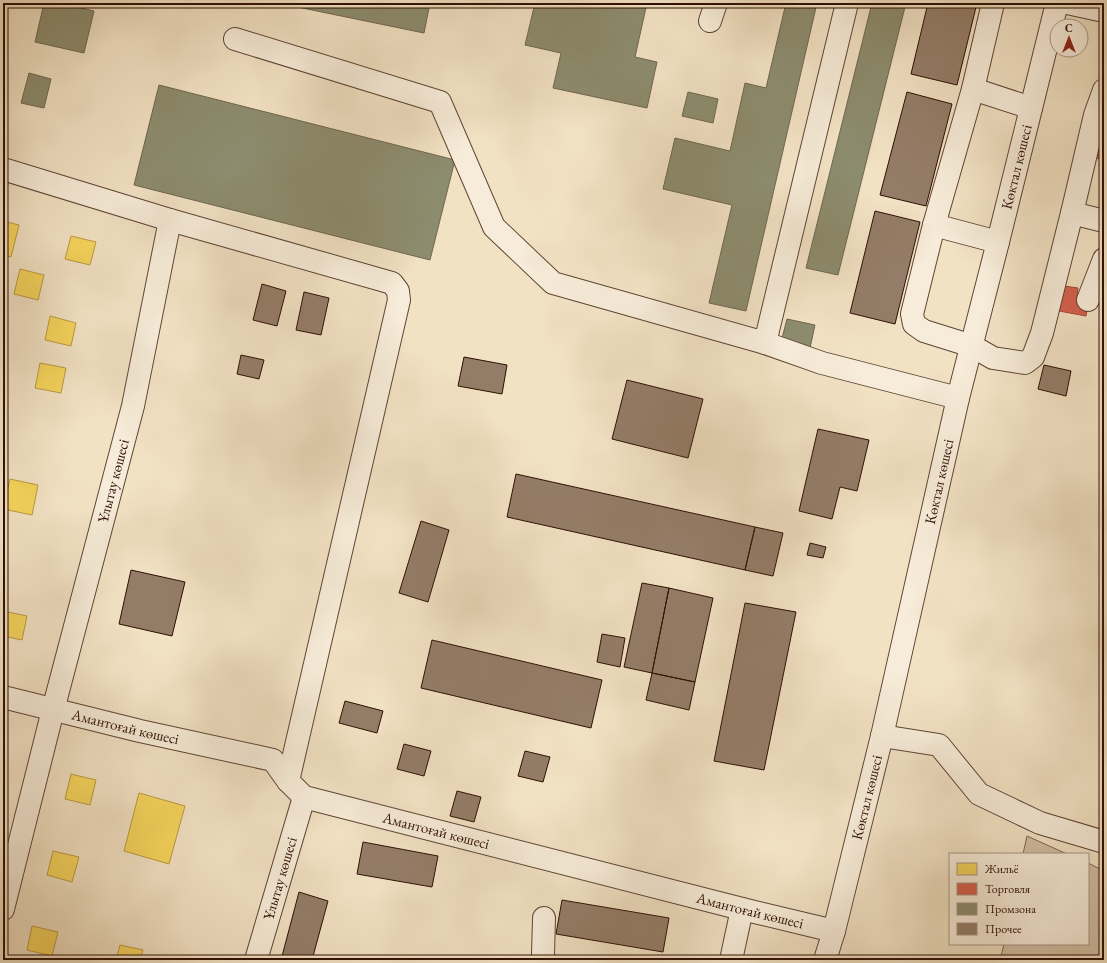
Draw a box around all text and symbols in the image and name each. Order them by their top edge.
north arrow [1049,18,1089,58]
text: С [1065,21,1073,35]
street label: Көктал көшесі [996,122,1036,211]
street label: Ұлытау көшесі [93,437,133,525]
street label: Көктал көшесі [920,437,958,526]
street label: Амантоғай көшесі [69,704,181,748]
street label: Көктал көшесі [847,753,886,842]
street label: Амантоғай көшесі [380,807,492,853]
street label: Ұлытау көшесі [258,834,301,922]
legend [949,853,1089,945]
text: Жильё [984,861,1019,877]
text: Торговля [985,881,1031,897]
street label: Амантоғай көшесі [694,888,806,932]
text: Промзона [985,901,1036,917]
text: Прочее [985,921,1022,937]

